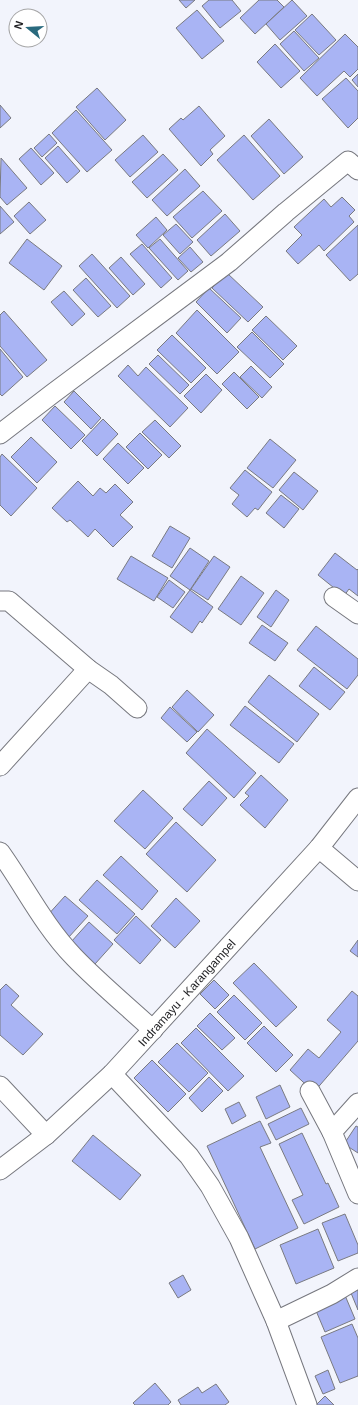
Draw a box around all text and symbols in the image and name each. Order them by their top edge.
north arrow [8,8,48,48]
text: N [12,19,25,31]
street label: Indramayu - Karangampel [135,937,239,1049]

